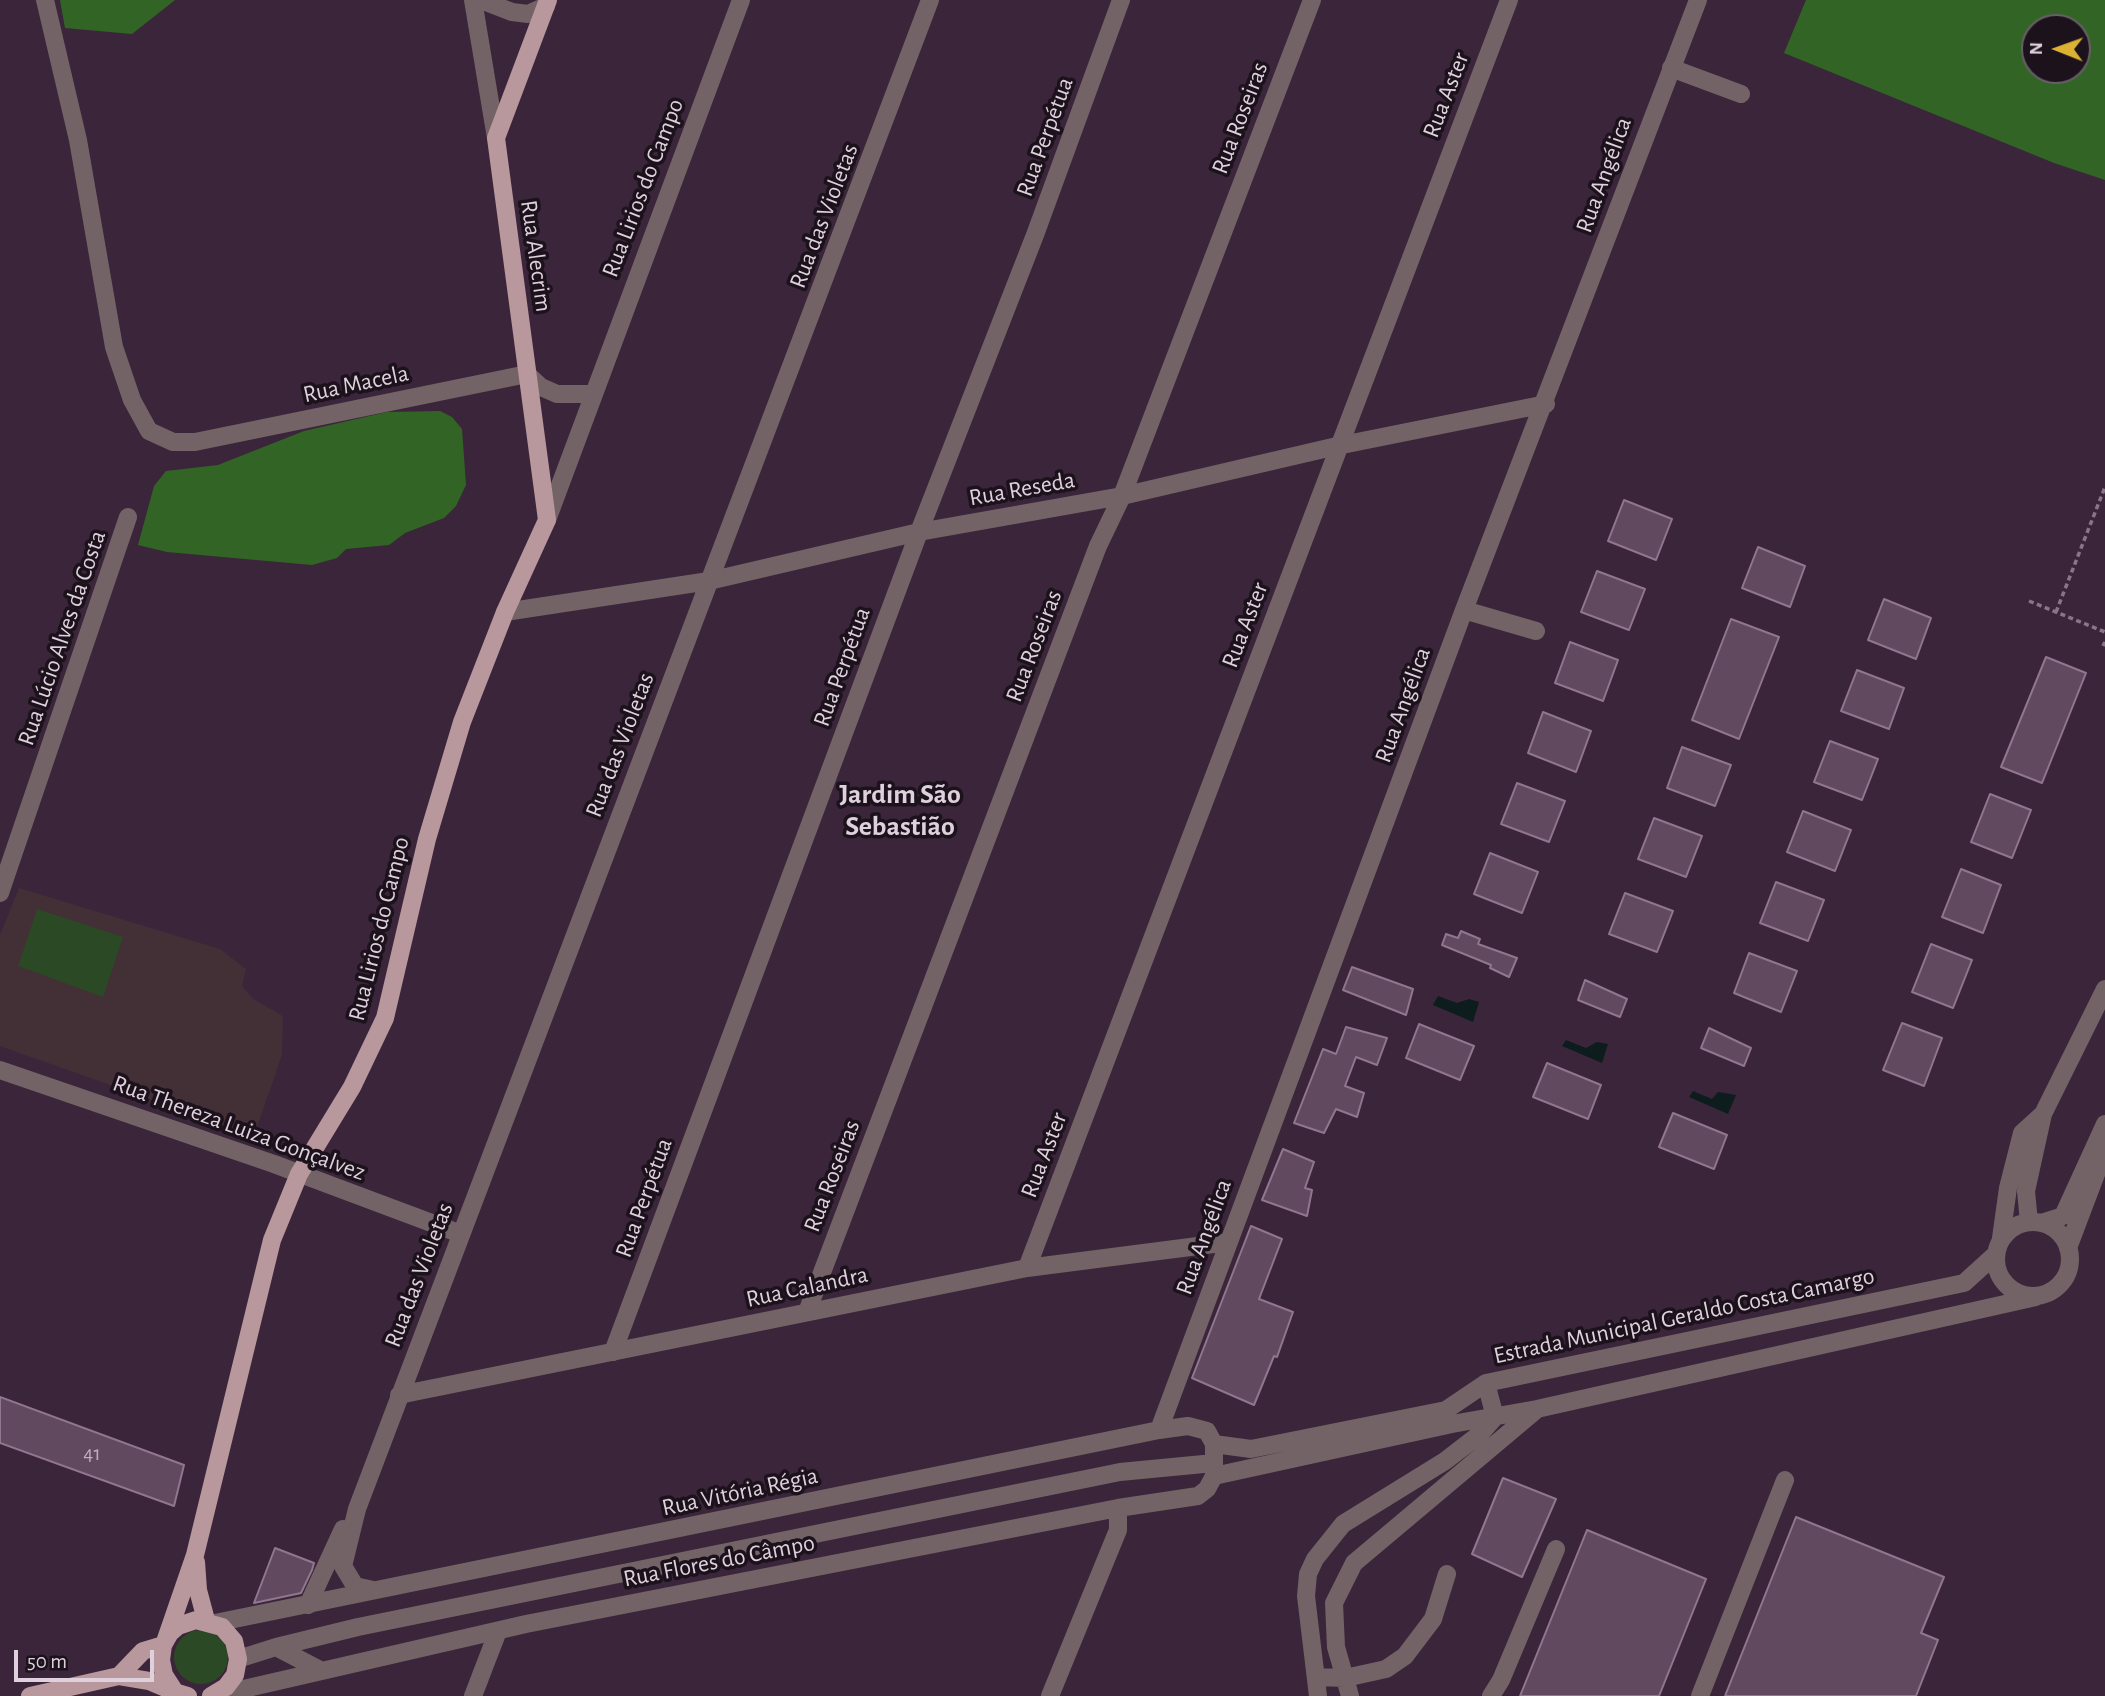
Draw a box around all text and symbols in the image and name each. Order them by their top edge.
north arrow [2021,14,2091,84]
text: N [2027,42,2046,55]
street label: Rua Aster [1417,48,1475,142]
street label: Rua Roseiras [1205,58,1275,178]
street label: Rua Perpétua [1010,73,1080,201]
street label: Rua Lirios do Campo [596,95,690,281]
street label: Rua Angélica [1570,113,1638,237]
street label: Rua das Violetas [783,140,865,292]
street label: Rua Alecrim [514,198,558,314]
street label: Rua Macela [301,359,411,409]
street label: Rua Reseda [967,466,1077,512]
street label: Rua Lúcio Alves da Costa [12,527,112,749]
street label: Rua Aster [1216,578,1274,672]
street label: Rua Roseiras [999,586,1069,706]
street label: Rua Perpétua [807,603,877,731]
street label: Rua Angélica [1369,643,1437,767]
street label: Rua das Violetas [579,669,661,821]
district label: Jardim São Sebastião [839,778,961,844]
street label: Rua Lirios do Campo [342,834,416,1024]
street label: Rua Thereza Luiza Gonçalvez [109,1069,369,1187]
street label: Rua Aster [1015,1108,1073,1202]
street label: Rua Roseiras [797,1116,867,1236]
street label: Rua Perpétua [609,1134,679,1262]
street label: Rua Angélica [1170,1175,1238,1299]
street label: Rua das Violetas [378,1199,460,1351]
street label: Rua Calandra [743,1260,871,1314]
street label: Estrada Municipal Geraldo Costa Camargo [1491,1262,1877,1370]
house number: 41 [83,1441,101,1467]
street label: Rua Vitória Régia [659,1461,821,1523]
street label: Rua Flores do Câmpo [621,1528,817,1594]
scale bar [18,1636,158,1680]
text: 50 m [27,1651,67,1672]

